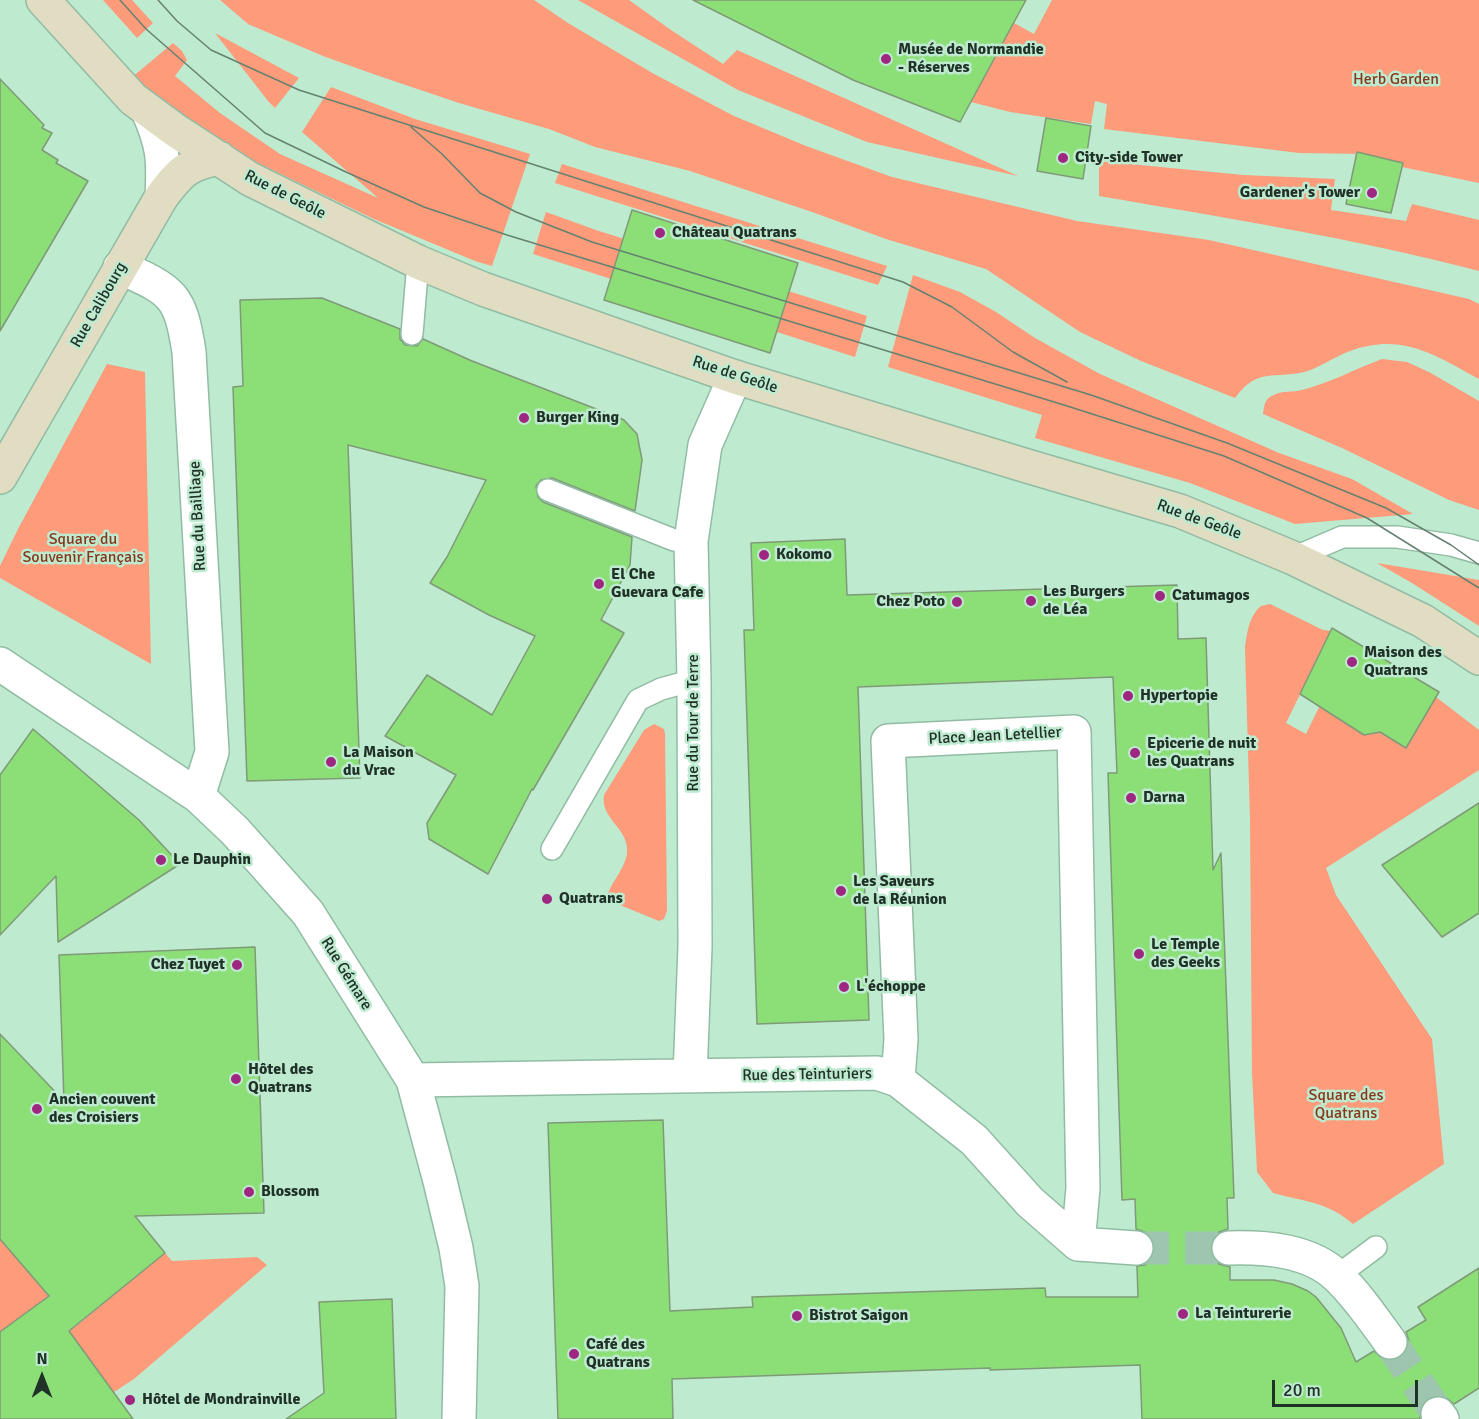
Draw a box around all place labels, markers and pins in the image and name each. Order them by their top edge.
place label: Musée de Normandie - Réserves [898,40,1044,78]
marker: Musée de Normandie - Réserves [879,52,893,66]
place label: City-side Tower [1075,148,1183,168]
marker: City-side Tower [1056,151,1070,165]
place label: Gardener's Tower [1240,183,1360,203]
marker: Gardener's Tower [1365,186,1379,200]
place label: Château Quatrans [672,223,797,243]
marker: Château Quatrans [653,226,667,240]
place label: Burger King [536,408,619,428]
marker: Burger King [517,411,531,425]
place label: Kokomo [776,545,832,565]
marker: Kokomo [757,548,771,562]
place label: El Che Guevara Cafe [611,565,703,603]
marker: El Che Guevara Cafe [592,577,606,591]
place label: Les Burgers de Léa [1043,582,1125,620]
place label: Catumagos [1172,586,1250,606]
marker: Catumagos [1153,589,1167,603]
place label: Chez Poto [876,592,945,612]
marker: Les Burgers de Léa [1024,594,1038,608]
marker: Chez Poto [950,595,964,609]
place label: Maison des Quatrans [1364,643,1442,681]
marker: Maison des Quatrans [1345,655,1359,669]
place label: Hypertopie [1140,686,1218,706]
marker: Hypertopie [1121,689,1135,703]
place label: Epicerie de nuit les Quatrans [1147,734,1256,772]
place label: La Maison du Vrac [343,743,414,781]
marker: Epicerie de nuit les Quatrans [1128,746,1142,760]
marker: La Maison du Vrac [324,755,338,769]
place label: Darna [1143,788,1185,808]
marker: Darna [1124,791,1138,805]
place label: Le Dauphin [173,850,251,870]
marker: Le Dauphin [154,853,168,867]
place label: Les Saveurs de la Réunion [853,872,947,910]
marker: Les Saveurs de la Réunion [834,884,848,898]
place label: Quatrans [559,889,623,909]
marker: Quatrans [540,892,554,906]
place label: Le Temple des Geeks [1151,935,1220,973]
marker: Le Temple des Geeks [1132,947,1146,961]
place label: Chez Tuyet [151,955,225,975]
marker: Chez Tuyet [230,958,244,972]
place label: L'échoppe [856,977,926,997]
marker: L'échoppe [837,980,851,994]
place label: Hôtel des Quatrans [248,1060,313,1098]
marker: Hôtel des Quatrans [229,1072,243,1086]
place label: Ancien couvent des Croisiers [49,1090,155,1128]
marker: Ancien couvent des Croisiers [30,1102,44,1116]
place label: Blossom [261,1182,319,1202]
marker: Blossom [242,1185,256,1199]
place label: La Teinturerie [1195,1304,1292,1324]
place label: Bistrot Saigon [809,1306,908,1326]
marker: La Teinturerie [1176,1307,1190,1321]
marker: Bistrot Saigon [790,1309,804,1323]
place label: Café des Quatrans [586,1335,650,1373]
marker: Café des Quatrans [567,1347,581,1361]
place label: Hôtel de Mondrainville [142,1390,300,1410]
marker: Hôtel de Mondrainville [123,1393,137,1407]

